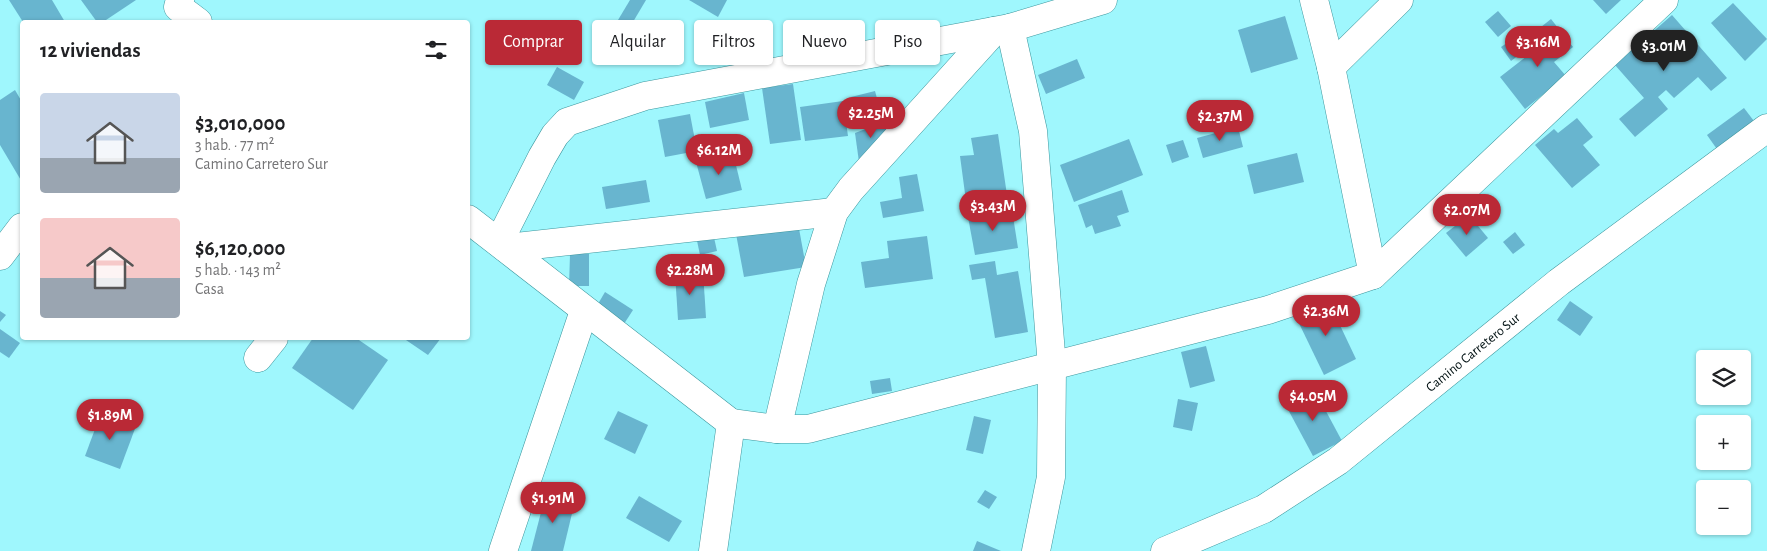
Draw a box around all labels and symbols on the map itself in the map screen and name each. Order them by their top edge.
pin: $3.16M [1497,26,1579,68]
pin: $3.01M [1623,30,1705,72]
pin: $2.25M [830,96,912,139]
pin: $2.37M [1179,100,1261,142]
pin: $6.12M [678,134,760,176]
pin: $3.43M [952,190,1034,232]
pin: $2.07M [1426,194,1508,236]
pin: $2.28M [649,254,731,296]
pin: $2.36M [1285,294,1367,337]
street label: Camino Carretero Sur [1424,310,1523,395]
pin: $4.05M [1272,380,1354,422]
pin: $1.89M [69,398,151,441]
pin: $1.91M [512,482,594,524]

